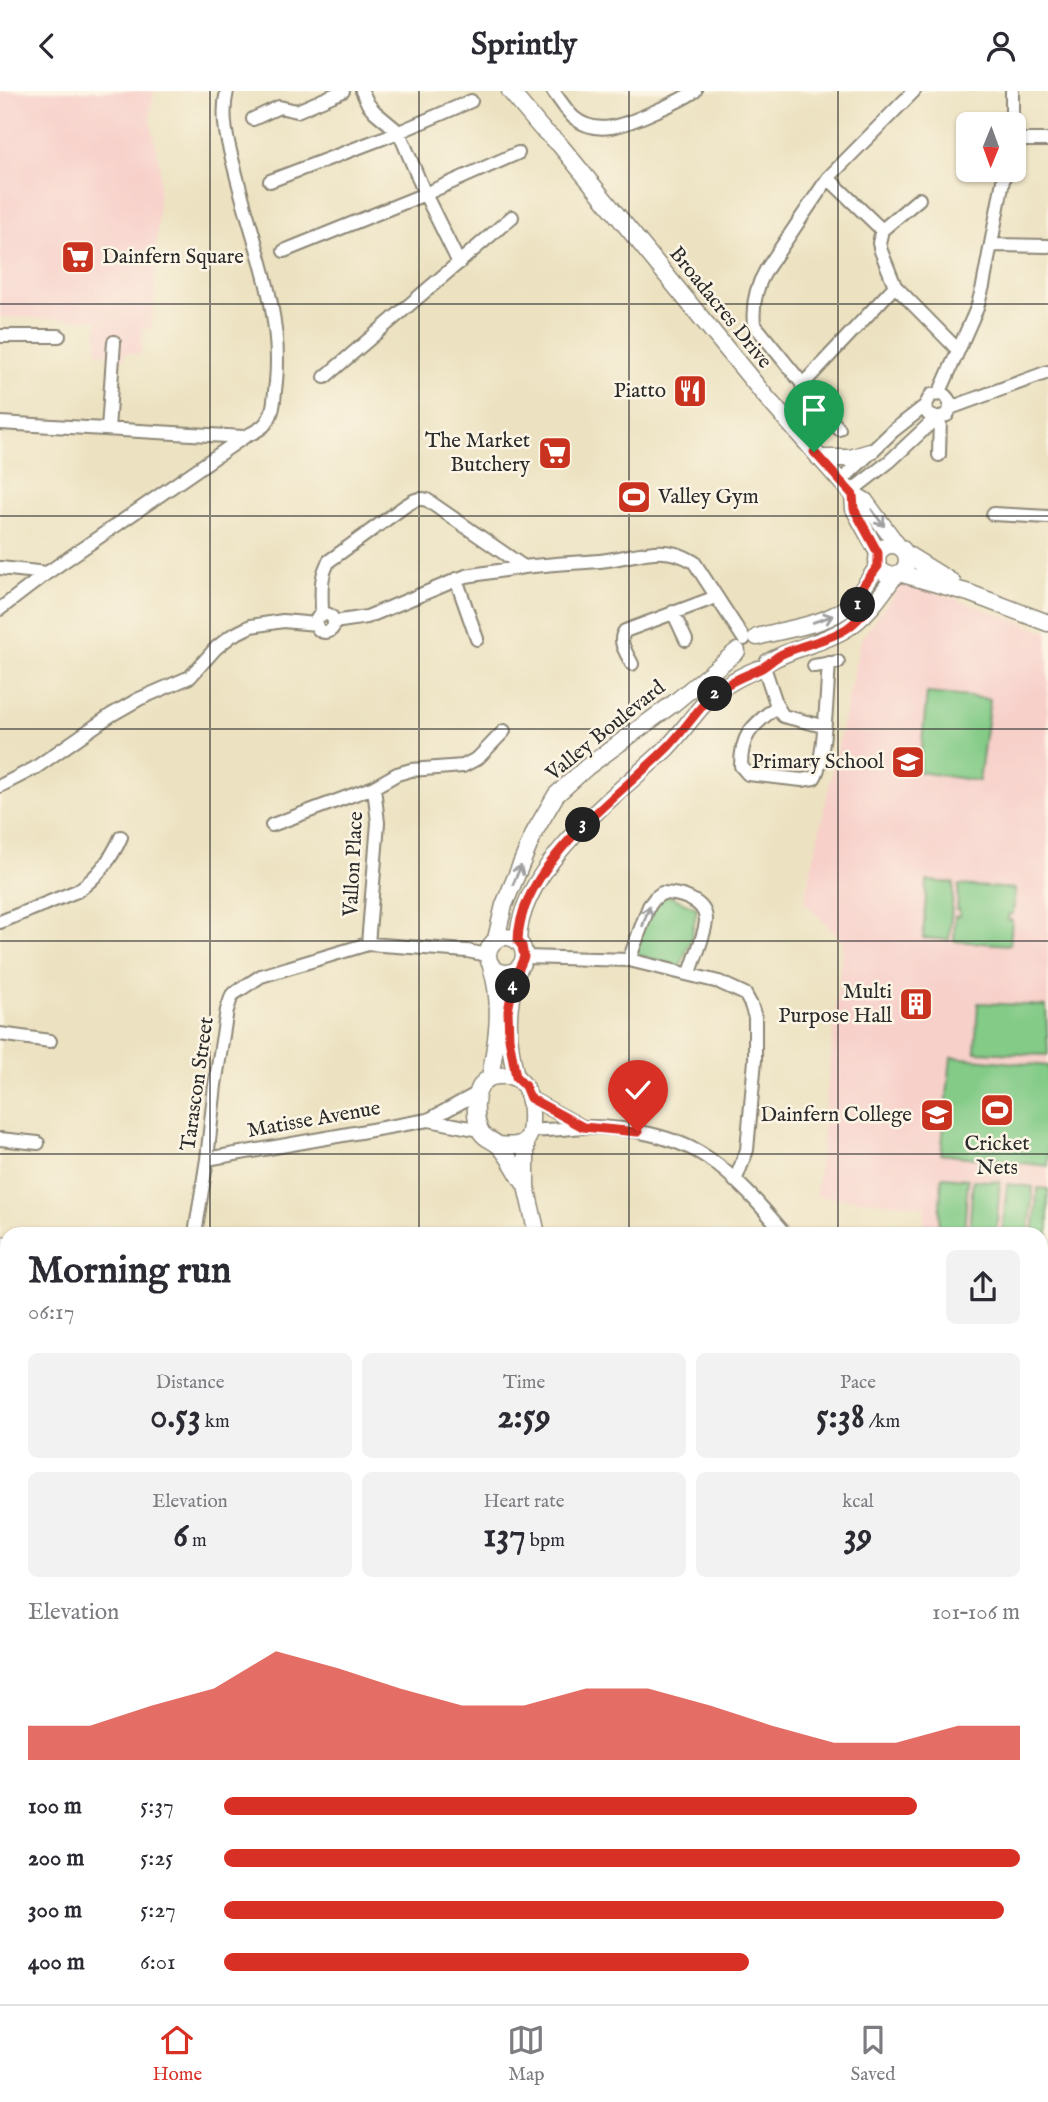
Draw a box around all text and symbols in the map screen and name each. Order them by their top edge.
text: Sprintly [471,25,577,66]
icon: back [28,27,66,65]
icon: person [982,27,1020,65]
north arrow [956,112,1026,182]
map controls [956,112,1026,182]
supermarket icon: Dainfern Square [59,238,97,276]
street label: Broadacres Drive [662,241,778,375]
place label: Dainfern Square [102,244,244,271]
restaurant icon: Piatto [671,372,709,410]
place label: Piatto [613,378,666,405]
pin [784,380,844,452]
icon: arrive [795,391,833,429]
place label: The Market Butchery [425,428,531,479]
supermarket icon: The Market Butchery [536,434,574,472]
sports icon: Valley Gym [615,478,653,516]
place label: Valley Gym [657,484,759,511]
one-way arrow [870,508,885,527]
pin: 1 [840,587,876,623]
text: 1 [854,592,861,616]
one-way arrow [811,612,833,624]
street label: Valley Boulevard [540,674,672,788]
pin: 2 [698,677,732,711]
text: 2 [710,681,719,705]
school or university icon: Primary School [889,743,927,781]
place label: Primary School [751,749,884,776]
pin: 3 [566,807,600,843]
street label: Vallon Place [338,810,370,918]
text: 3 [579,812,586,836]
one-way arrow [511,865,524,886]
one-way arrow [641,905,653,927]
pin: 4 [496,969,530,1003]
text: 4 [508,973,517,997]
place label: Multi Purpose Hall [778,979,892,1030]
building icon: Multi Purpose Hall [897,985,935,1023]
street label: Tarascon Street [175,1015,221,1153]
pin [608,1060,668,1132]
icon: check [619,1071,657,1109]
sports icon: Cricket Nets [978,1091,1016,1129]
street label: Matisse Avenue [245,1095,383,1145]
school or university icon: Dainfern College [918,1096,956,1134]
place label: Dainfern College [760,1102,912,1129]
place label: Cricket Nets [964,1131,1030,1182]
text: Morning run [28,1248,231,1296]
button: share [946,1250,1020,1324]
text: 06:17 [28,1298,74,1327]
text: Distance [156,1371,224,1395]
text: Time [503,1371,545,1395]
text: Pace [840,1371,876,1395]
text: 0.53 [150,1395,201,1440]
text: 2:59 [497,1395,551,1440]
text: 5:38 [816,1395,865,1440]
text: km [201,1410,230,1434]
text: /km [865,1410,900,1434]
text: Elevation [152,1490,228,1514]
text: Heart rate [483,1490,565,1514]
text: kcal [842,1490,874,1514]
text: 6 [173,1514,188,1559]
text: 137 [483,1514,526,1559]
text: 39 [844,1514,872,1559]
text: m [188,1529,207,1553]
text: bpm [526,1529,565,1553]
text: Elevation [28,1598,119,1627]
text: 101–106 m [932,1598,1020,1627]
text: 100 m [28,1792,82,1821]
text: 5:37 [140,1792,174,1821]
text: 200 m [28,1844,84,1873]
text: 5:25 [140,1844,173,1873]
text: 300 m [28,1896,82,1925]
text: 5:27 [140,1896,176,1925]
text: 400 m [28,1948,85,1977]
text: 6:01 [140,1948,176,1977]
tab: Home [153,2021,202,2087]
tab: Map [507,2021,545,2087]
tab: Saved [850,2021,895,2087]

